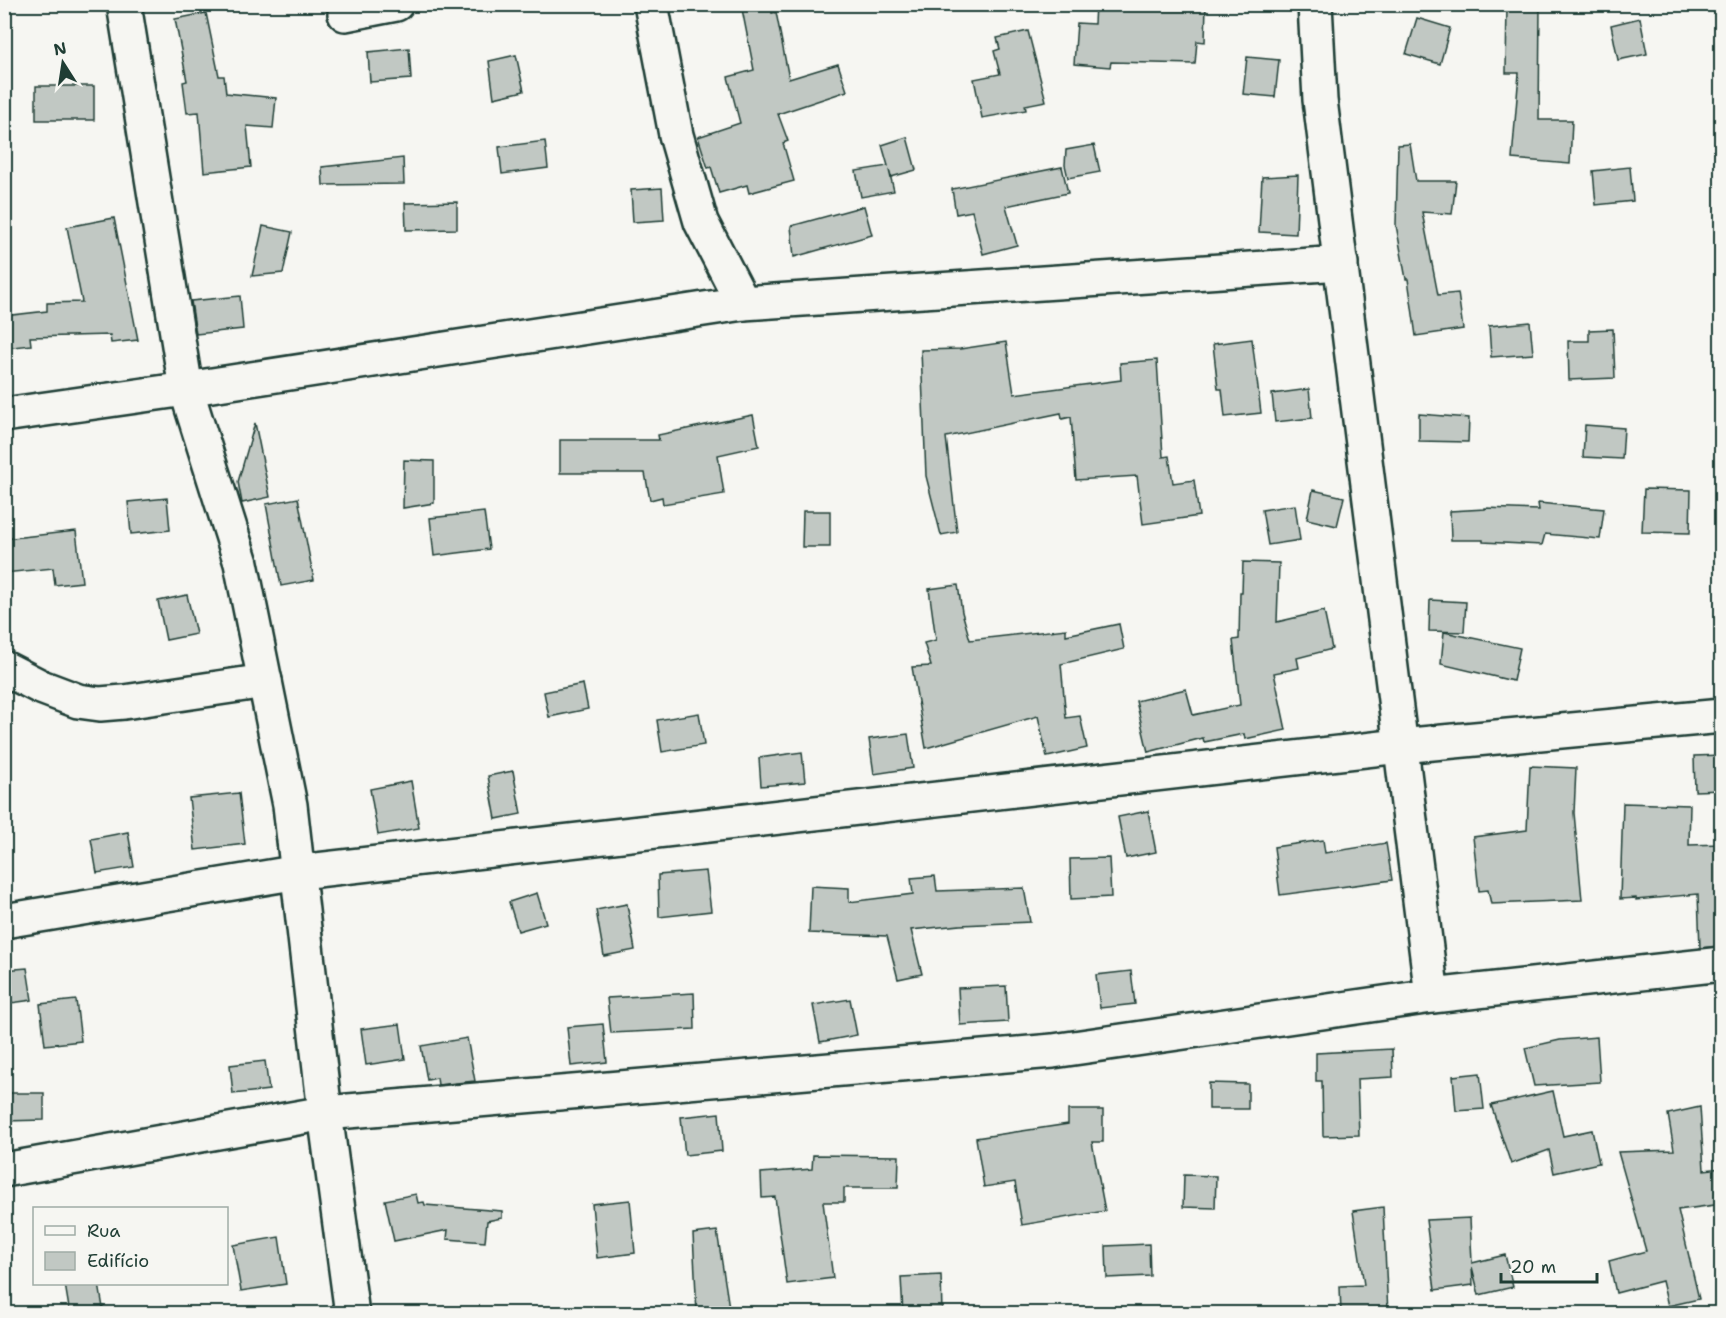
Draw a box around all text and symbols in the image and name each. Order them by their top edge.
north arrow [33,33,93,93]
text: N [52,37,68,60]
legend [33,1207,228,1285]
text: Rua [87,1219,120,1243]
scale bar [1501,1246,1597,1284]
text: Edifício [87,1249,149,1273]
text: 20 m [1510,1255,1556,1279]

